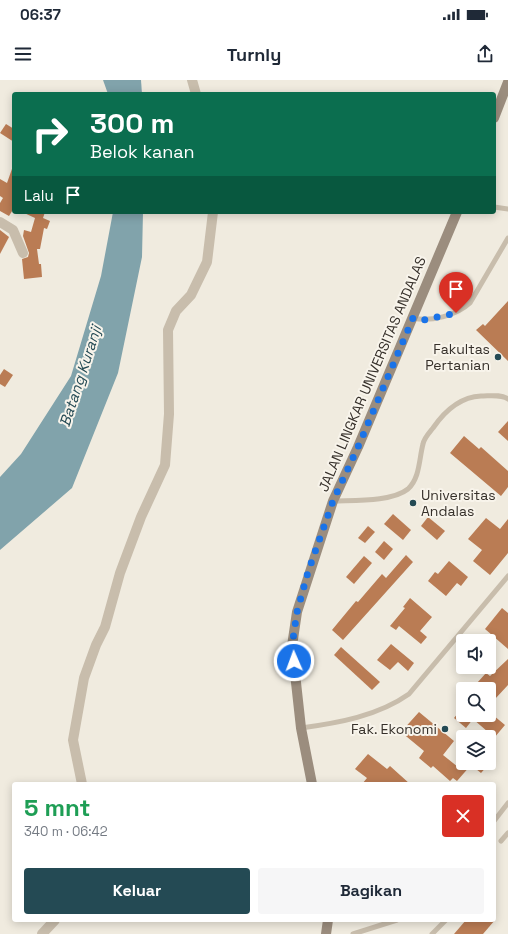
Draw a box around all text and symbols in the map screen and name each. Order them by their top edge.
text: 06:37 [20,5,61,24]
icon: menu [12,43,34,65]
text: Turnly [227,43,281,66]
icon: share [474,43,496,65]
text: 300 m [90,105,174,141]
icon: right [24,108,76,160]
text: Belok kanan [90,140,195,163]
icon: arrive [62,184,84,206]
text: Lalu [24,186,54,205]
street label: JALAN LINGKAR UNIVERSITAS ANDALAS [314,254,430,494]
pin [439,272,473,313]
icon: arrive [445,278,467,300]
water label: Batang Kuranji [55,321,106,429]
place label: Fakultas Pertanian [425,340,490,374]
marker: Fakultas Pertanian [493,352,503,362]
place label: Universitas Andalas [421,486,496,520]
marker: Universitas Andalas [408,498,418,508]
map controls [456,634,496,770]
button: sound [456,634,496,674]
position arrow [273,640,315,682]
button: search [456,682,496,722]
place label: Fak. Ekonomi [351,720,437,738]
marker: Fak. Ekonomi [440,724,450,734]
button: layers [456,730,496,770]
text: 5 mnt [24,792,90,823]
button: close [442,795,484,837]
text: 340 m · 06:42 [24,823,108,840]
button: Keluar [24,868,250,914]
button: Bagikan [258,868,484,914]

